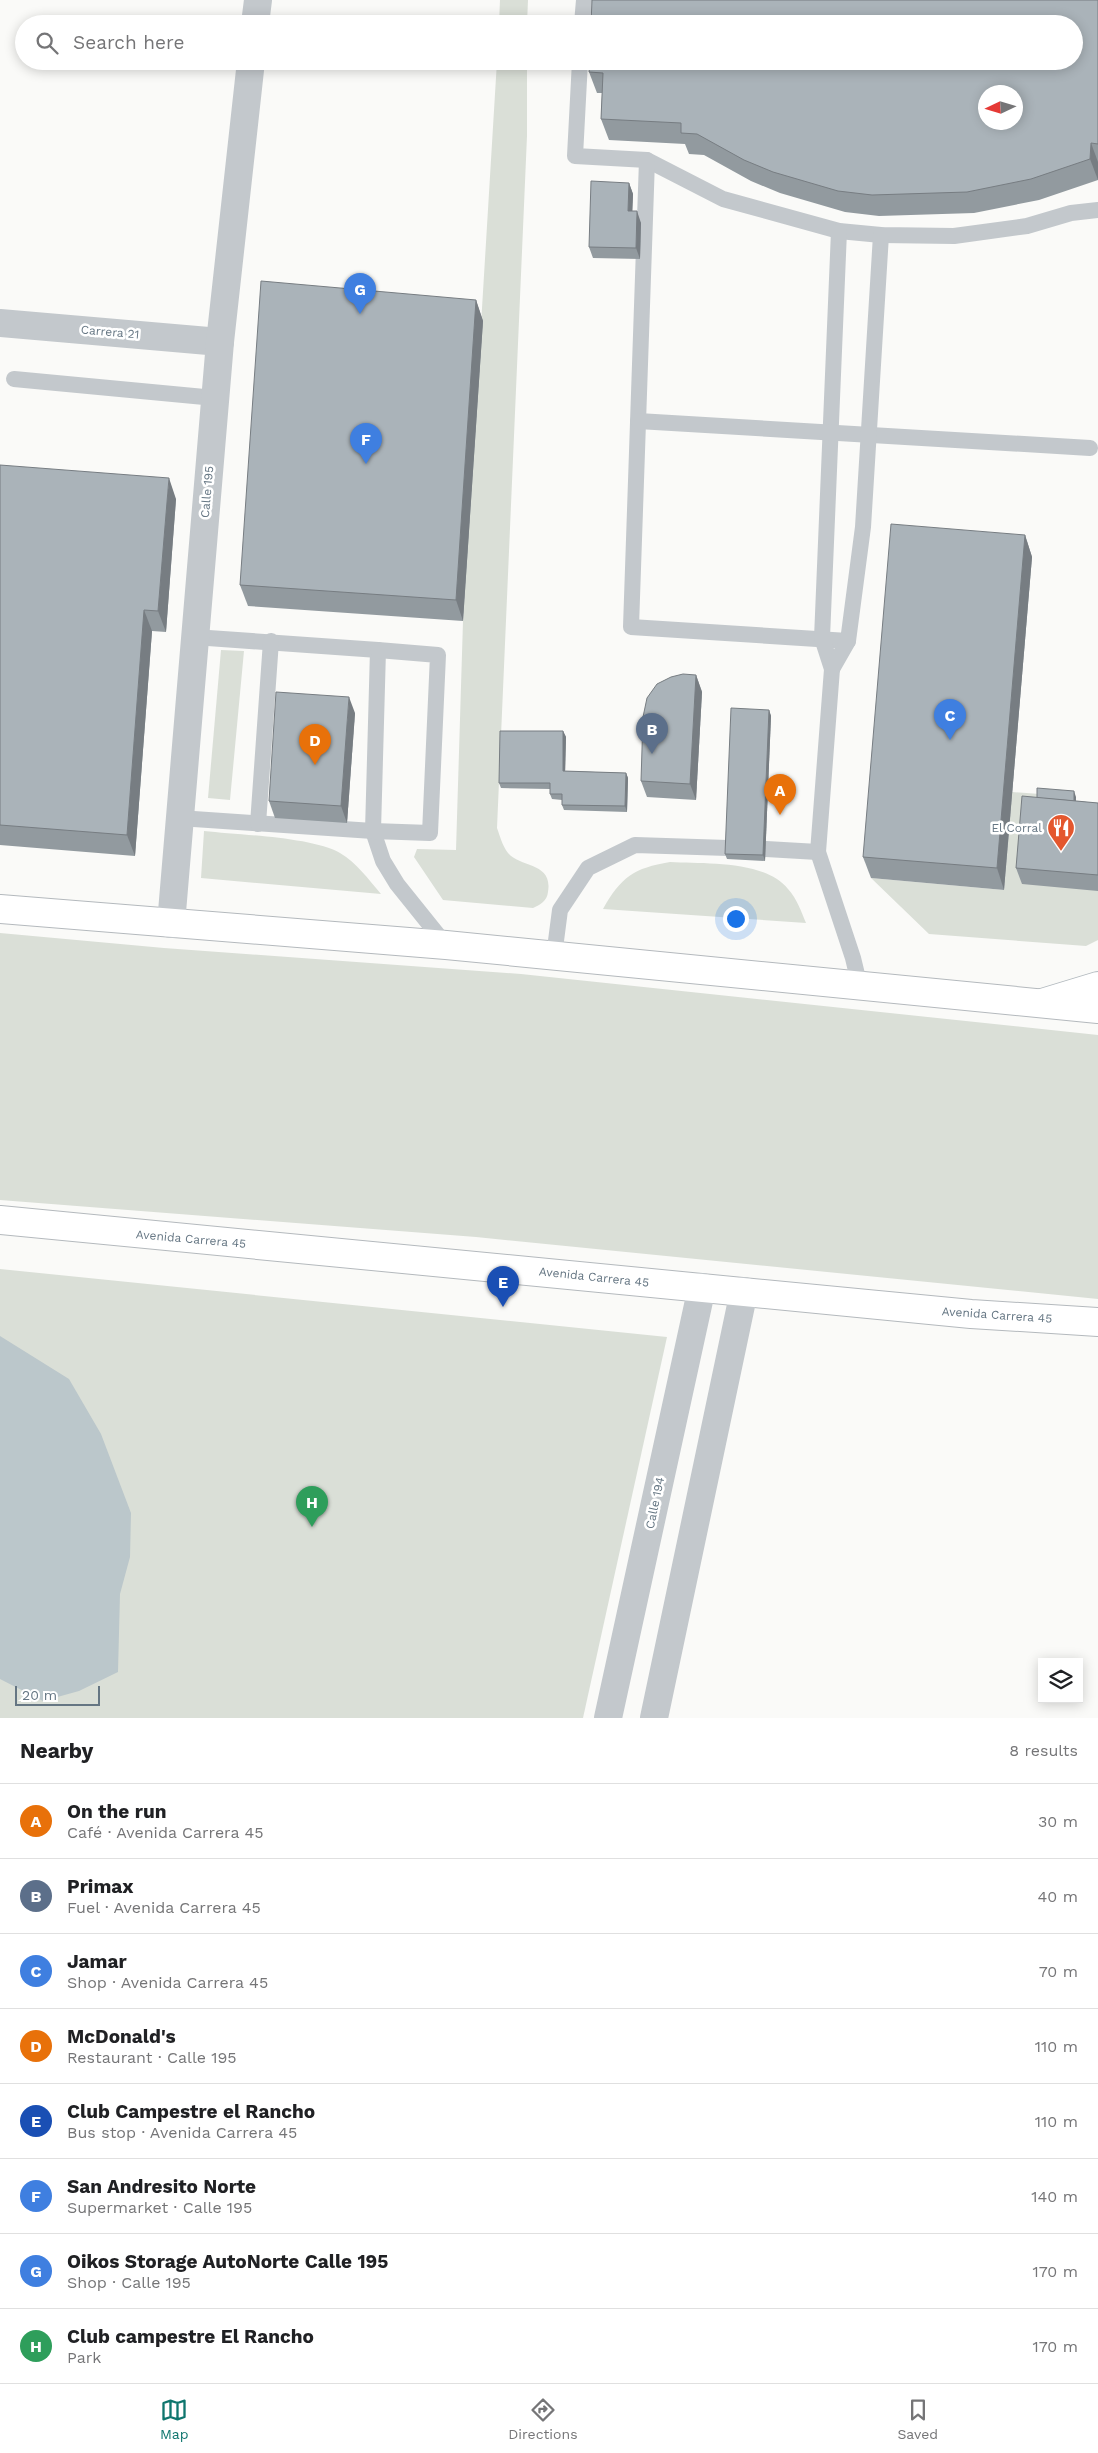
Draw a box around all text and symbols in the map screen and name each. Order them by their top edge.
search box [15,15,1083,70]
icon: search [33,29,61,57]
text: Search here [73,31,184,54]
north arrow [978,85,1023,130]
pin: G [344,273,376,314]
street label: Carrera 21 [80,322,140,342]
pin: F [350,423,382,464]
street label: Calle 195 [198,465,216,519]
pin: C [934,699,966,740]
pin: B [636,713,668,754]
pin: D [299,724,331,765]
pin: A [764,774,796,815]
restaurant icon: El Corral [1046,813,1076,852]
place label: El Corral [991,821,1042,835]
your location [723,906,749,932]
street label: Avenida Carrera 45 [135,1227,247,1251]
street label: Avenida Carrera 45 [538,1264,650,1290]
pin: E [487,1266,519,1307]
street label: Avenida Carrera 45 [941,1304,1053,1326]
street label: Calle 194 [643,1476,667,1530]
pin: H [296,1486,328,1527]
map controls [1038,1658,1083,1703]
button: layers [1038,1658,1083,1703]
scale bar [15,1683,100,1706]
text: 20 m [22,1687,57,1703]
text: Nearby [20,1738,93,1763]
text: 8 results [1009,1741,1078,1760]
text: On the run [67,1800,166,1823]
text: A [31,1812,41,1831]
text: 30 m [1038,1812,1078,1831]
text: Café · Avenida Carrera 45 [67,1823,264,1842]
text: Primax [67,1875,133,1898]
text: B [31,1887,41,1906]
text: 40 m [1038,1887,1078,1906]
text: Fuel · Avenida Carrera 45 [67,1898,261,1917]
text: Jamar [67,1950,127,1973]
text: C [31,1962,41,1981]
text: 70 m [1039,1962,1078,1981]
text: Shop · Avenida Carrera 45 [67,1973,268,1992]
text: McDonald's [67,2025,176,2048]
text: D [30,2037,42,2056]
text: 110 m [1035,2037,1078,2056]
text: Restaurant · Calle 195 [67,2048,237,2067]
text: Club Campestre el Rancho [67,2100,315,2123]
text: E [31,2112,41,2131]
text: 110 m [1035,2112,1078,2131]
text: Bus stop · Avenida Carrera 45 [67,2123,297,2142]
text: San Andresito Norte [67,2175,256,2198]
text: F [31,2187,41,2206]
text: 140 m [1031,2187,1078,2206]
text: Supermarket · Calle 195 [67,2198,252,2217]
text: Oikos Storage AutoNorte Calle 195 [67,2250,388,2273]
text: G [30,2262,42,2281]
text: 170 m [1032,2262,1078,2281]
text: Shop · Calle 195 [67,2273,191,2292]
text: Club campestre El Rancho [67,2325,314,2348]
text: H [30,2337,42,2356]
text: 170 m [1032,2337,1078,2356]
text: Park [67,2348,101,2367]
tab: Map [160,2396,189,2442]
tab: Directions [508,2396,578,2442]
tab: Saved [897,2396,938,2442]

